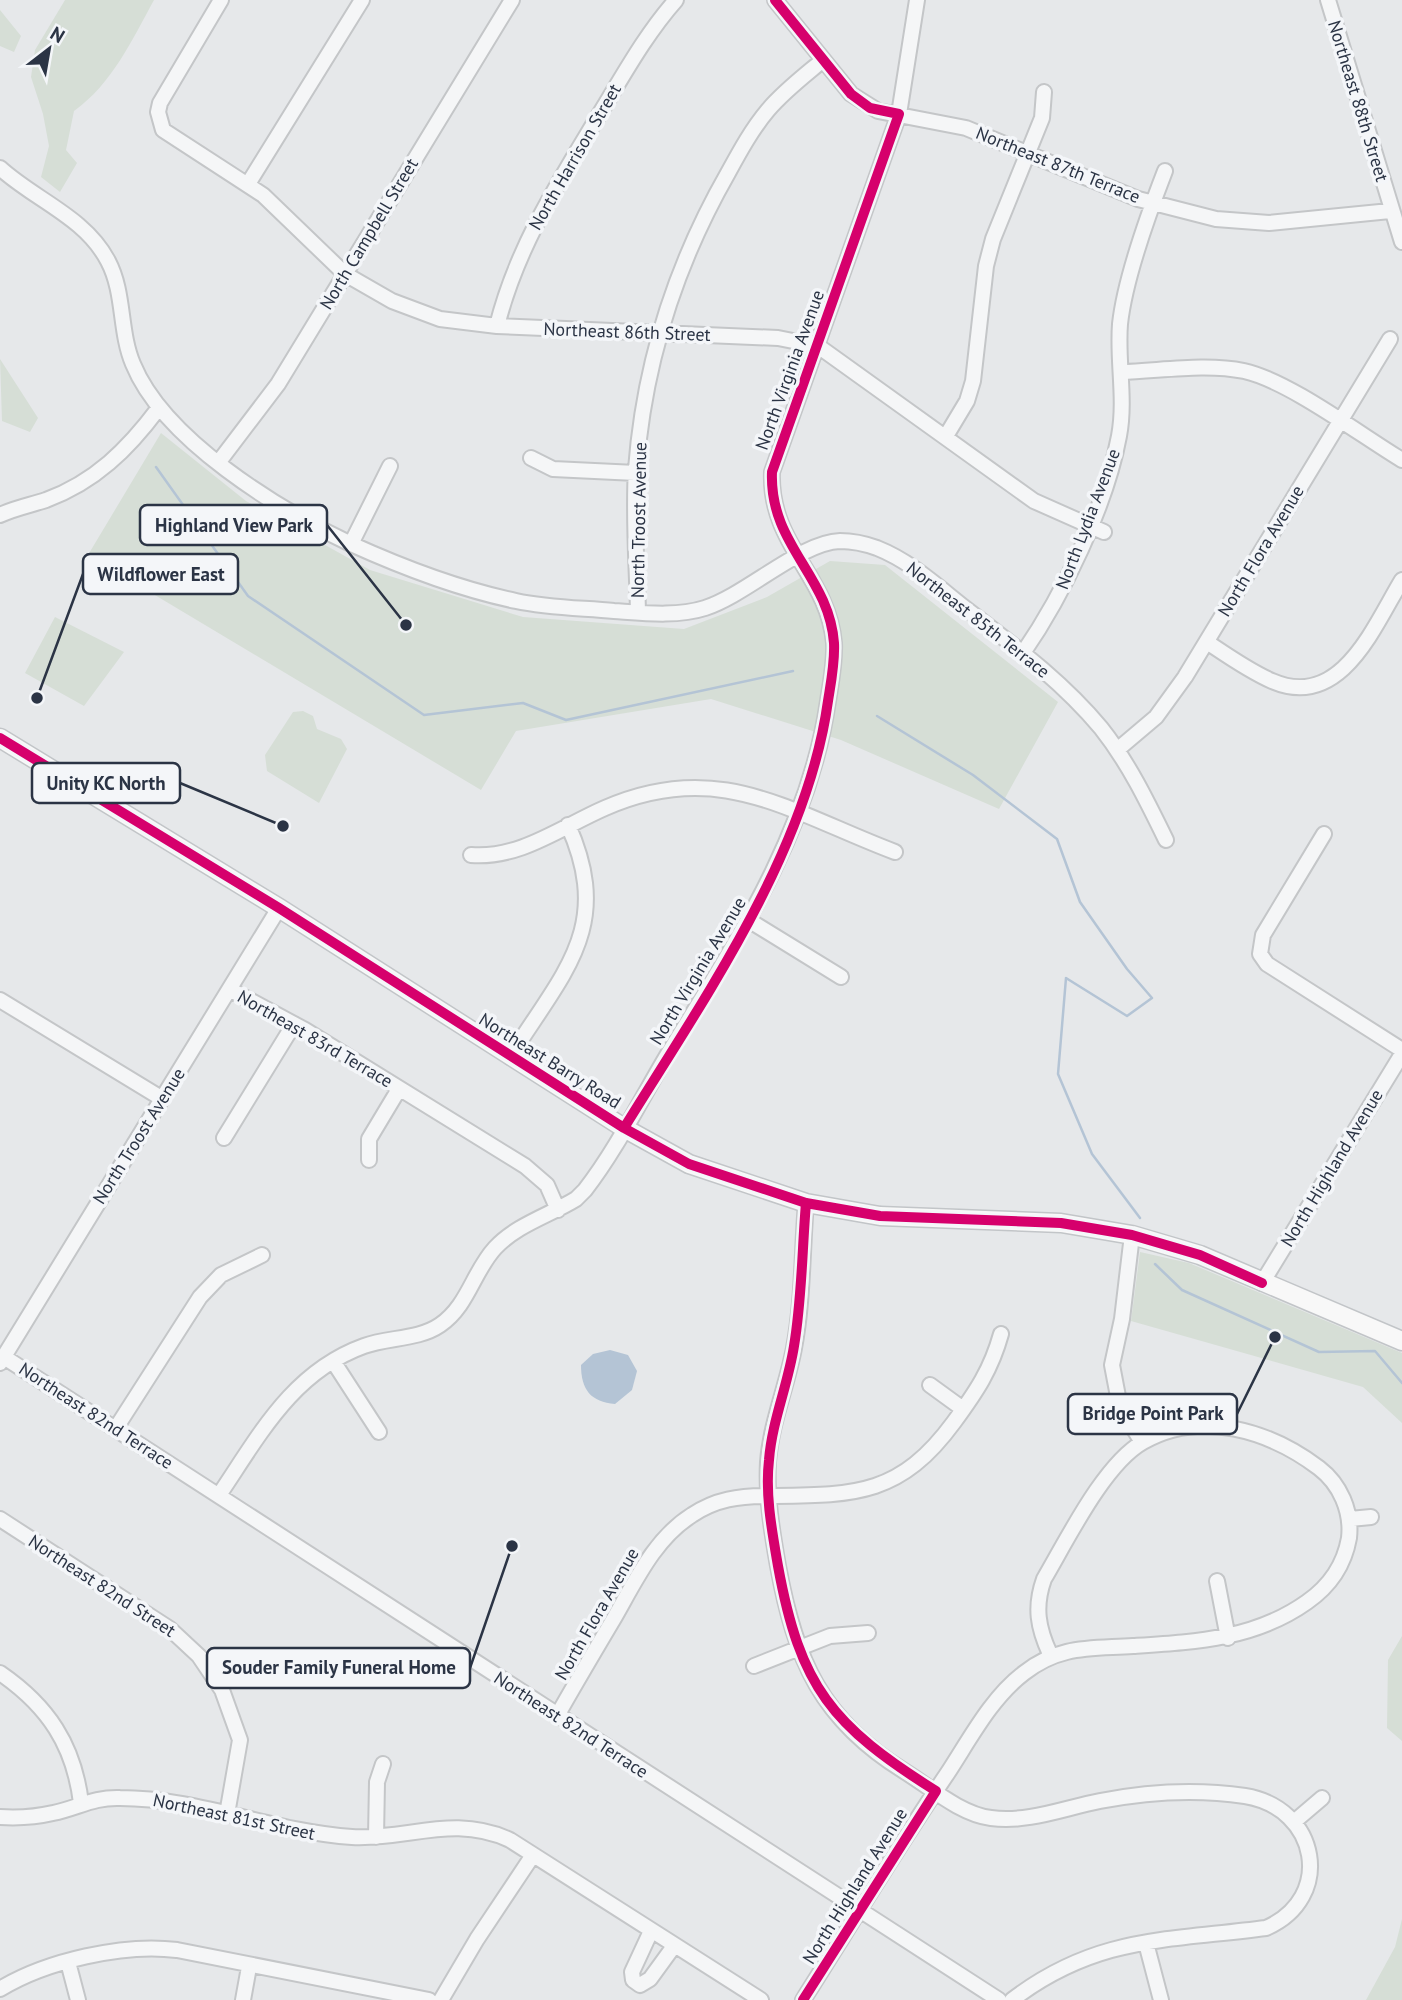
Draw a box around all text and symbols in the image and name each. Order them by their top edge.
north arrow [14,14,84,84]
street label: Northeast 88th Street [1323,18,1394,184]
text: N [46,21,69,48]
street label: North Harrison Street [523,79,626,234]
street label: Northeast 87th Terrace [973,121,1144,208]
street label: North Campbell Street [314,154,423,314]
street label: North Virginia Avenue [750,287,829,453]
street label: Northeast 86th Street [543,317,711,346]
street label: North Troost Avenue [626,442,651,598]
street label: North Lydia Avenue [1050,445,1125,592]
street label: North Flora Avenue [1212,481,1309,620]
callout: Highland View Park [140,505,327,545]
text: Highland View Park [155,513,314,537]
callout: Wildflower East [83,554,238,594]
street label: Northeast 85th Terrace [902,556,1055,683]
text: Wildflower East [97,562,225,586]
callout: Unity KC North [32,763,180,803]
text: Unity KC North [46,771,166,795]
street label: North Virginia Avenue [644,893,751,1049]
street label: Northeast 83rd Terrace [234,985,397,1092]
street label: Northeast Barry Road [475,1008,626,1114]
street label: North Troost Avenue [87,1063,190,1208]
street label: North Highland Avenue [1275,1085,1388,1251]
street label: Northeast 82nd Terrace [15,1357,178,1474]
callout: Bridge Point Park [1068,1394,1237,1434]
text: Bridge Point Park [1083,1401,1224,1425]
street label: Northeast 82nd Street [24,1529,180,1642]
street label: North Flora Avenue [549,1544,644,1684]
callout: Souder Family Funeral Home [207,1648,470,1688]
text: Souder Family Funeral Home [222,1655,456,1679]
street label: Northeast 82nd Terrace [490,1666,653,1783]
street label: Northeast 81st Street [151,1788,317,1845]
street label: North Highland Avenue [797,1803,912,1968]

